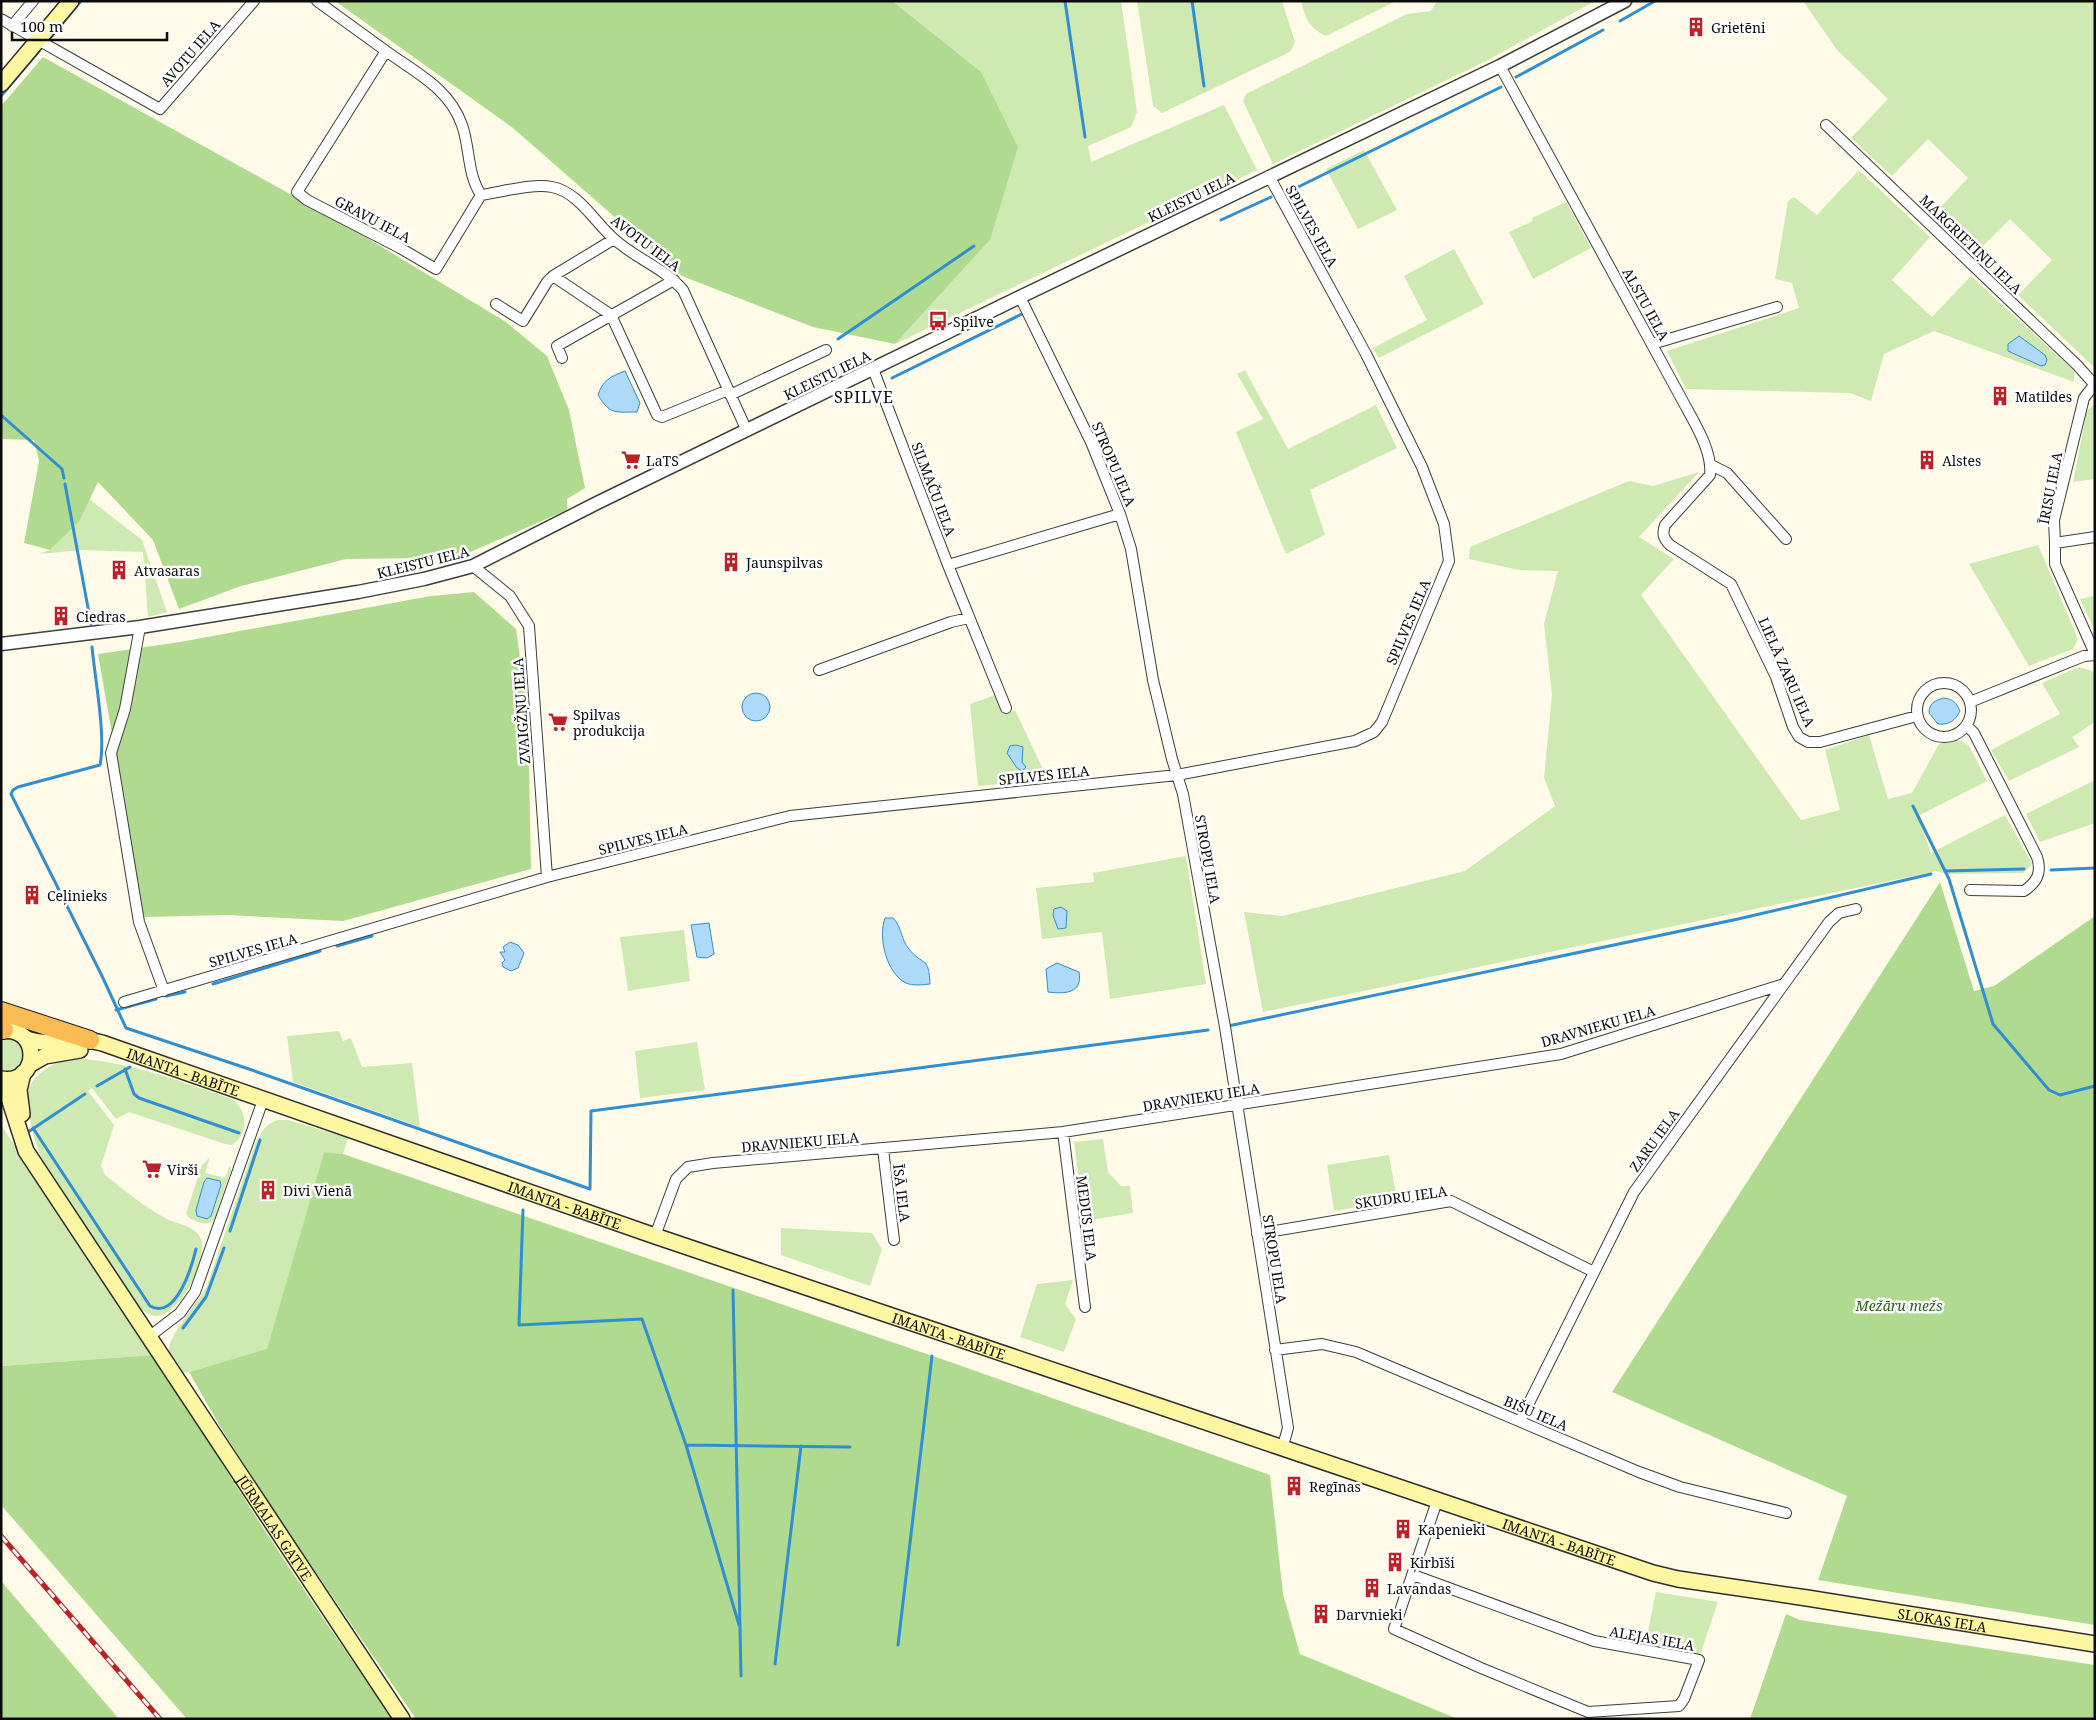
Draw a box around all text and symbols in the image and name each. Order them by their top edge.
scale bar [12,10,168,42]
street label: AVOTU IELA [156,15,224,90]
text: 100 m [20,16,63,36]
building icon: Grietēni [1685,16,1707,38]
place label: Grietēni [1711,18,1766,37]
street label: KLEISTU IELA [1144,168,1238,226]
street label: SPILVES IELA [1282,182,1342,271]
street label: MARGRIETIŅU IELA [1916,190,2026,298]
street label: GRAVU IELA [332,191,414,247]
street label: AVOTU IELA [607,211,685,276]
street label: ALSTU IELA [1618,264,1674,344]
bus stop icon: Spilve [927,310,949,332]
place label: Spilve [953,312,994,331]
street label: KLEISTU IELA [780,346,874,404]
building icon: Matildes [1989,385,2011,407]
district label: SPILVE [834,386,894,408]
place label: Matildes [2015,387,2072,406]
street label: STROPU IELA [1088,419,1140,509]
street label: SILMAČU IELA [907,439,961,539]
supermarket icon: LaTS [620,449,642,471]
building icon: Alstes [1916,449,1938,471]
street label: ĪRISU IELA [2034,450,2066,526]
place label: LaTS [646,451,679,470]
place label: Alstes [1942,451,1981,470]
street label: KLEISTU IELA [375,541,471,583]
building icon: Jaunspilvas [720,551,742,573]
place label: Jaunspilvas [745,553,823,572]
building icon: Atvasaras [108,559,130,581]
place label: Atvasaras [134,561,200,580]
street label: SPILVES IELA [1381,576,1435,668]
building icon: Ciedras [50,605,72,627]
place label: Ciedras [76,607,126,626]
street label: LIELĀ ZARU IELA [1754,614,1820,730]
street label: ZVAIGŽŅU IELA [508,657,534,765]
place label: Spilvas produkcija [573,705,645,740]
supermarket icon: Spilvas produkcija [547,711,569,733]
street label: SPILVES IELA [998,761,1090,789]
street label: STROPU IELA [1191,813,1225,905]
street label: SPILVES IELA [596,819,690,859]
building icon: Ceļinieks [21,884,43,906]
place label: Ceļinieks [47,886,107,905]
street label: SPILVES IELA [207,928,300,972]
street label: DRAVNIEKU IELA [1539,1001,1657,1051]
street label: IMANTA - BABĪTE [124,1043,243,1100]
street label: DRAVNIEKU IELA [1141,1078,1261,1116]
street label: ZARU IELA [1625,1105,1683,1175]
street label: DRAVNIEKU IELA [740,1127,860,1157]
supermarket icon: Virši [141,1158,163,1180]
place label: Virši [167,1160,199,1179]
street label: ĪSĀ IELA [889,1163,915,1223]
street label: MEDUS IELA [1072,1174,1102,1262]
street label: IMANTA - BABĪTE [506,1176,624,1233]
building icon: Divi Vienā [257,1179,279,1201]
place label: Divi Vienā [283,1181,352,1200]
street label: SKUDRU IELA [1354,1181,1448,1213]
street label: STROPU IELA [1259,1213,1291,1305]
park label: Mežāru mežs [1855,1296,1943,1315]
street label: IMANTA - BABĪTE [890,1307,1009,1363]
street label: BIŠU IELA [1501,1391,1571,1435]
street label: JŪRMALAS GATVE [233,1470,317,1584]
building icon: Regīnas [1283,1475,1305,1497]
place label: Regīnas [1309,1477,1361,1496]
street label: IMANTA - BABĪTE [1500,1513,1619,1569]
building icon: Kapenieki [1392,1518,1414,1540]
place label: Kapenieki [1418,1520,1486,1539]
building icon: Ķirbīši [1384,1551,1406,1573]
place label: Ķirbīši [1410,1553,1455,1572]
building icon: Lavandas [1361,1577,1383,1599]
place label: Lavandas [1387,1579,1451,1598]
building icon: Darvnieki [1310,1603,1332,1625]
street label: SLOKAS IELA [1896,1603,1988,1636]
place label: Darvnieki [1336,1605,1403,1624]
street label: ALEJAS IELA [1608,1621,1696,1655]

